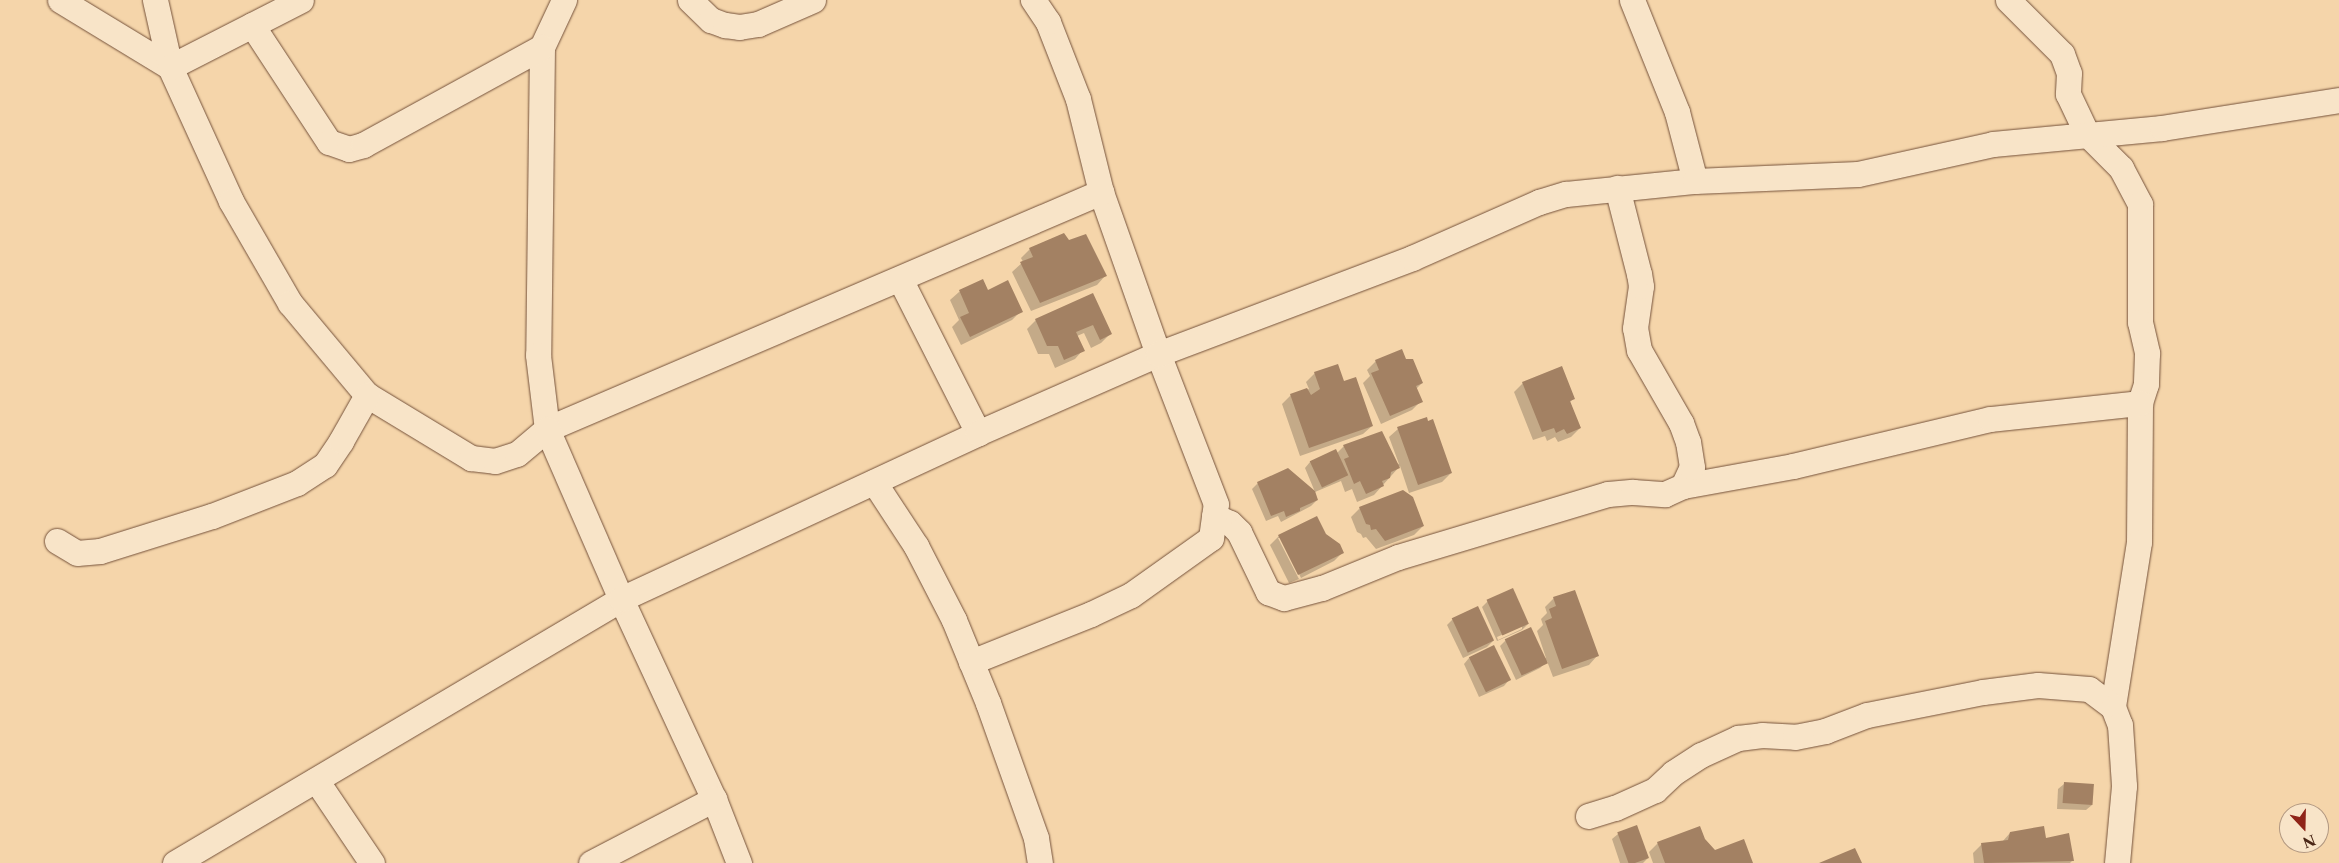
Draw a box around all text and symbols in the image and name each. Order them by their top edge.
north arrow [2279,803,2329,853]
text: N [2300,830,2318,852]

